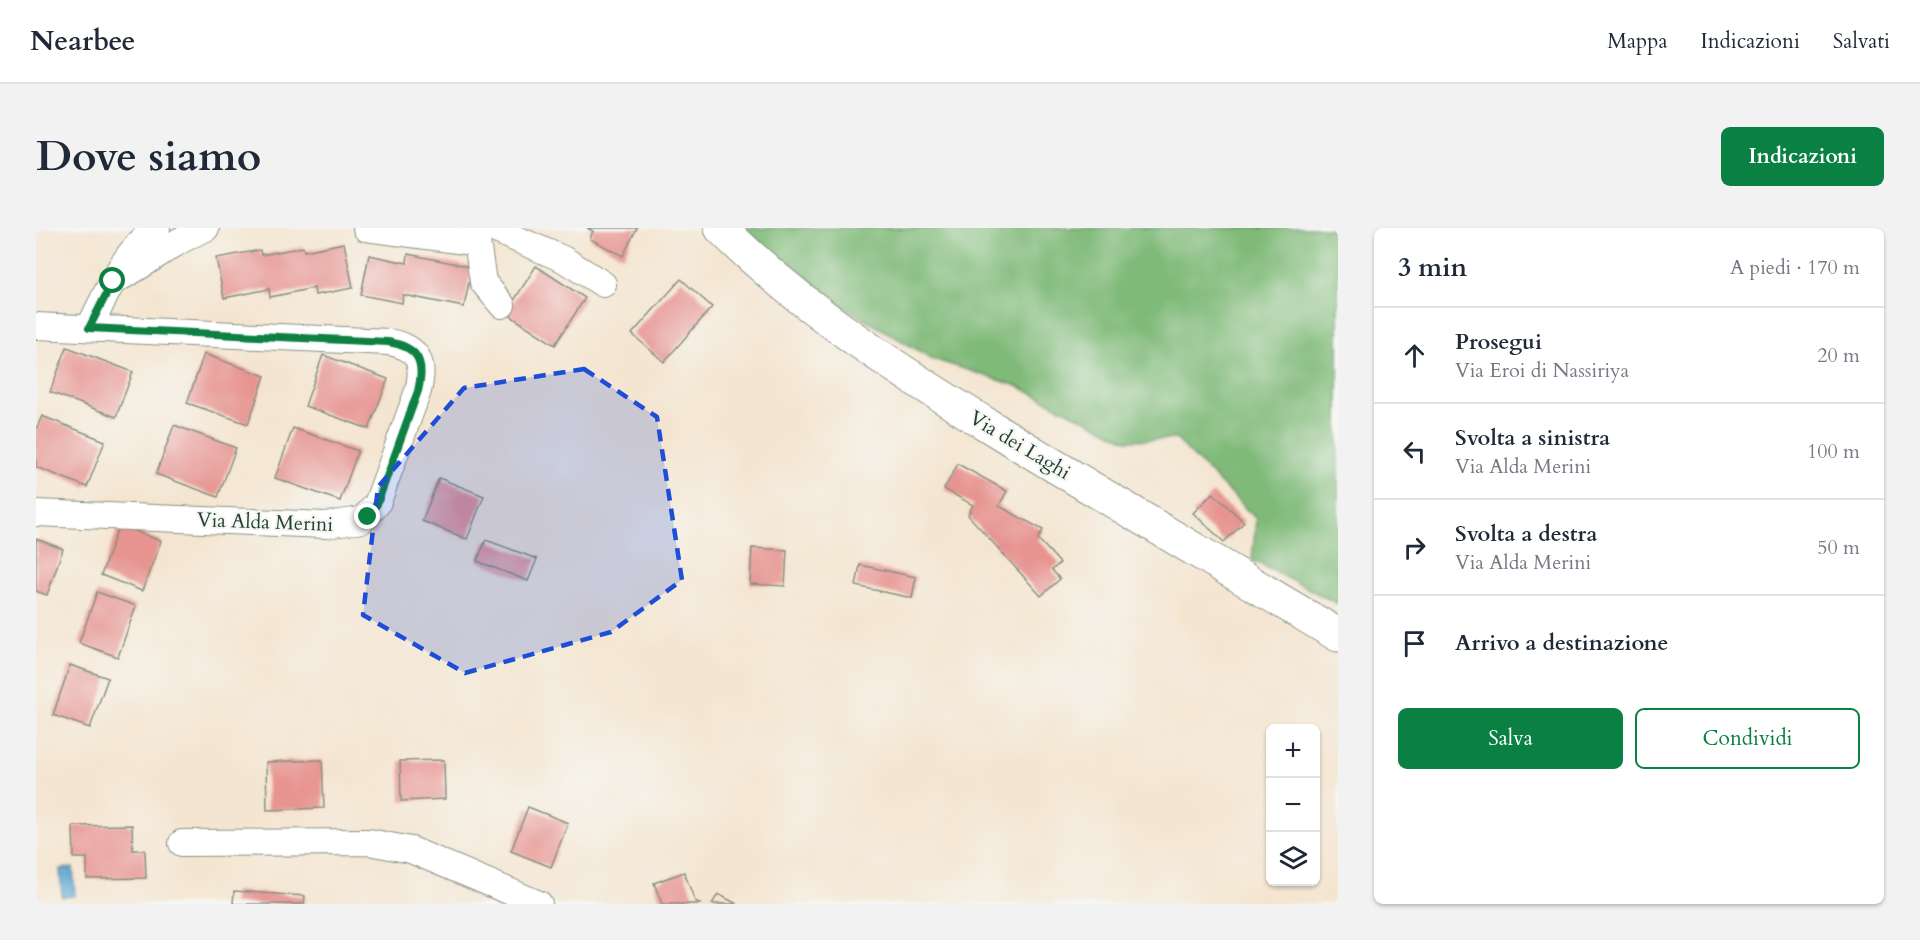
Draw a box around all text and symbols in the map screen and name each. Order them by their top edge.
text: Nearbee [30,22,135,60]
text: Mappa [1607,27,1667,56]
text: Indicazioni [1700,27,1800,56]
text: Salvati [1833,27,1890,56]
button: Indicazioni [1721,127,1884,186]
text: Dove siamo [36,128,261,185]
text: 3 min [1398,250,1467,285]
text: A piedi · 170 m [1730,254,1860,281]
route start [99,267,125,293]
text: Prosegui [1455,327,1542,357]
icon: ahead [1398,339,1431,372]
text: 20 m [1817,342,1860,369]
text: Via Eroi di Nassiriya [1455,357,1629,384]
street label: Via dei Laghi [964,404,1076,486]
text: Svolta a sinistra [1455,423,1610,453]
icon: left [1398,435,1431,468]
text: 100 m [1807,438,1860,465]
text: Via Alda Merini [1455,453,1591,480]
route end [354,503,380,529]
street label: Via Alda Merini [196,506,334,538]
text: Svolta a destra [1455,519,1597,549]
icon: right [1398,531,1431,564]
text: 50 m [1817,534,1860,561]
text: Via Alda Merini [1455,549,1591,576]
icon: arrive [1398,627,1431,660]
text: Arrivo a destinazione [1455,628,1668,658]
button: Salva [1398,708,1623,769]
button: Condividi [1635,708,1860,769]
map controls [1266,724,1320,886]
button: + [1266,724,1320,778]
button: − [1266,778,1320,832]
button: layers [1266,832,1320,886]

